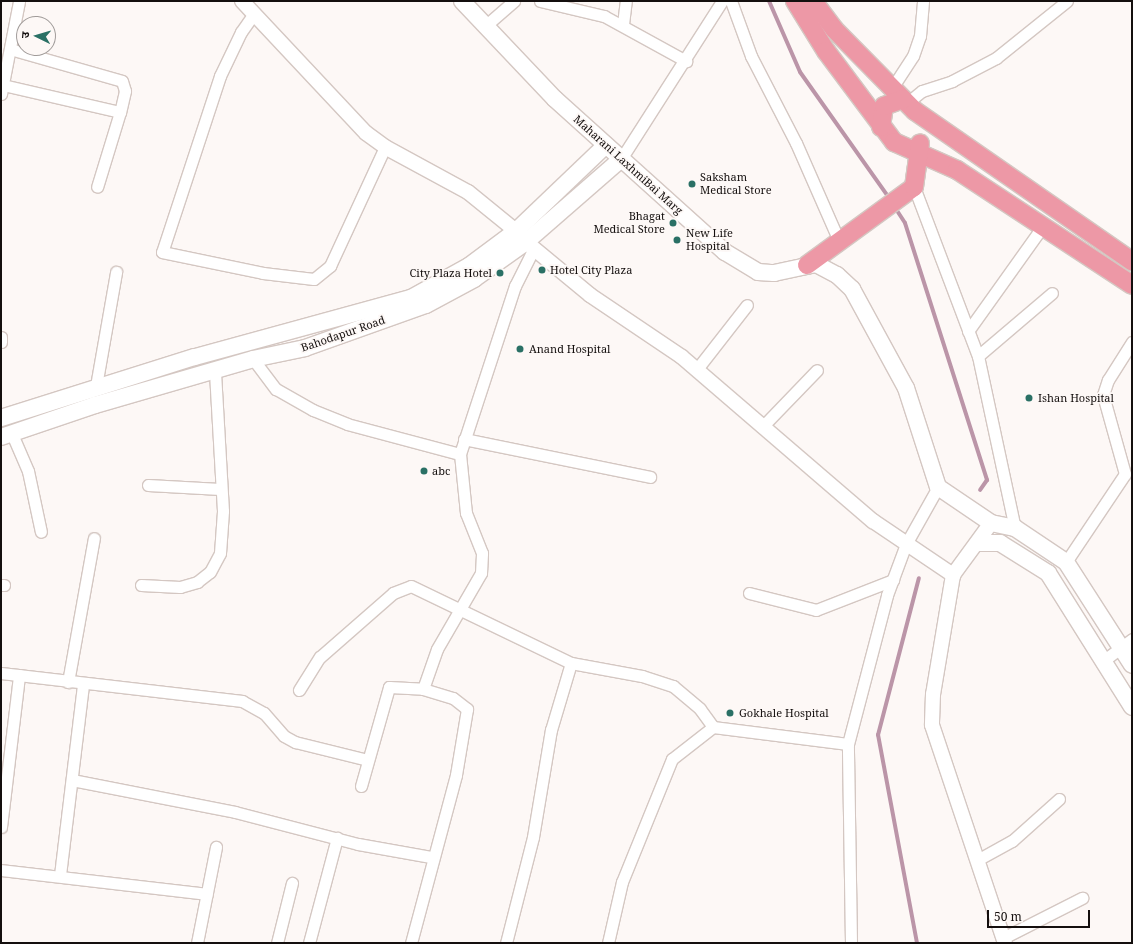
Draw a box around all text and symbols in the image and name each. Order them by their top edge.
north arrow [16,16,56,56]
text: उ [17,31,32,39]
street label: Maharani LaxhmiBai Marg [571,113,685,217]
place label: Saksham Medical Store [700,171,772,197]
marker: Saksham Medical Store [687,179,697,189]
place label: Bhagat Medical Store [593,210,665,236]
marker: Bhagat Medical Store [668,218,678,228]
place label: New Life Hospital [686,227,733,253]
marker: New Life Hospital [671,234,683,246]
place label: Hotel City Plaza [550,263,632,277]
marker: Hotel City Plaza [537,265,547,275]
place label: City Plaza Hotel [410,266,492,280]
marker: City Plaza Hotel [495,268,505,278]
street label: Bahodapur Road [299,313,387,355]
place label: Anand Hospital [529,342,611,356]
marker: Anand Hospital [514,343,526,355]
place label: Ishan Hospital [1038,391,1114,405]
marker: Ishan Hospital [1023,392,1035,404]
place label: abc [432,464,450,478]
marker: abc [419,466,429,476]
place label: Gokhale Hospital [739,706,829,720]
marker: Gokhale Hospital [724,707,736,719]
scale bar [989,902,1092,928]
text: 50 m [994,908,1022,925]

